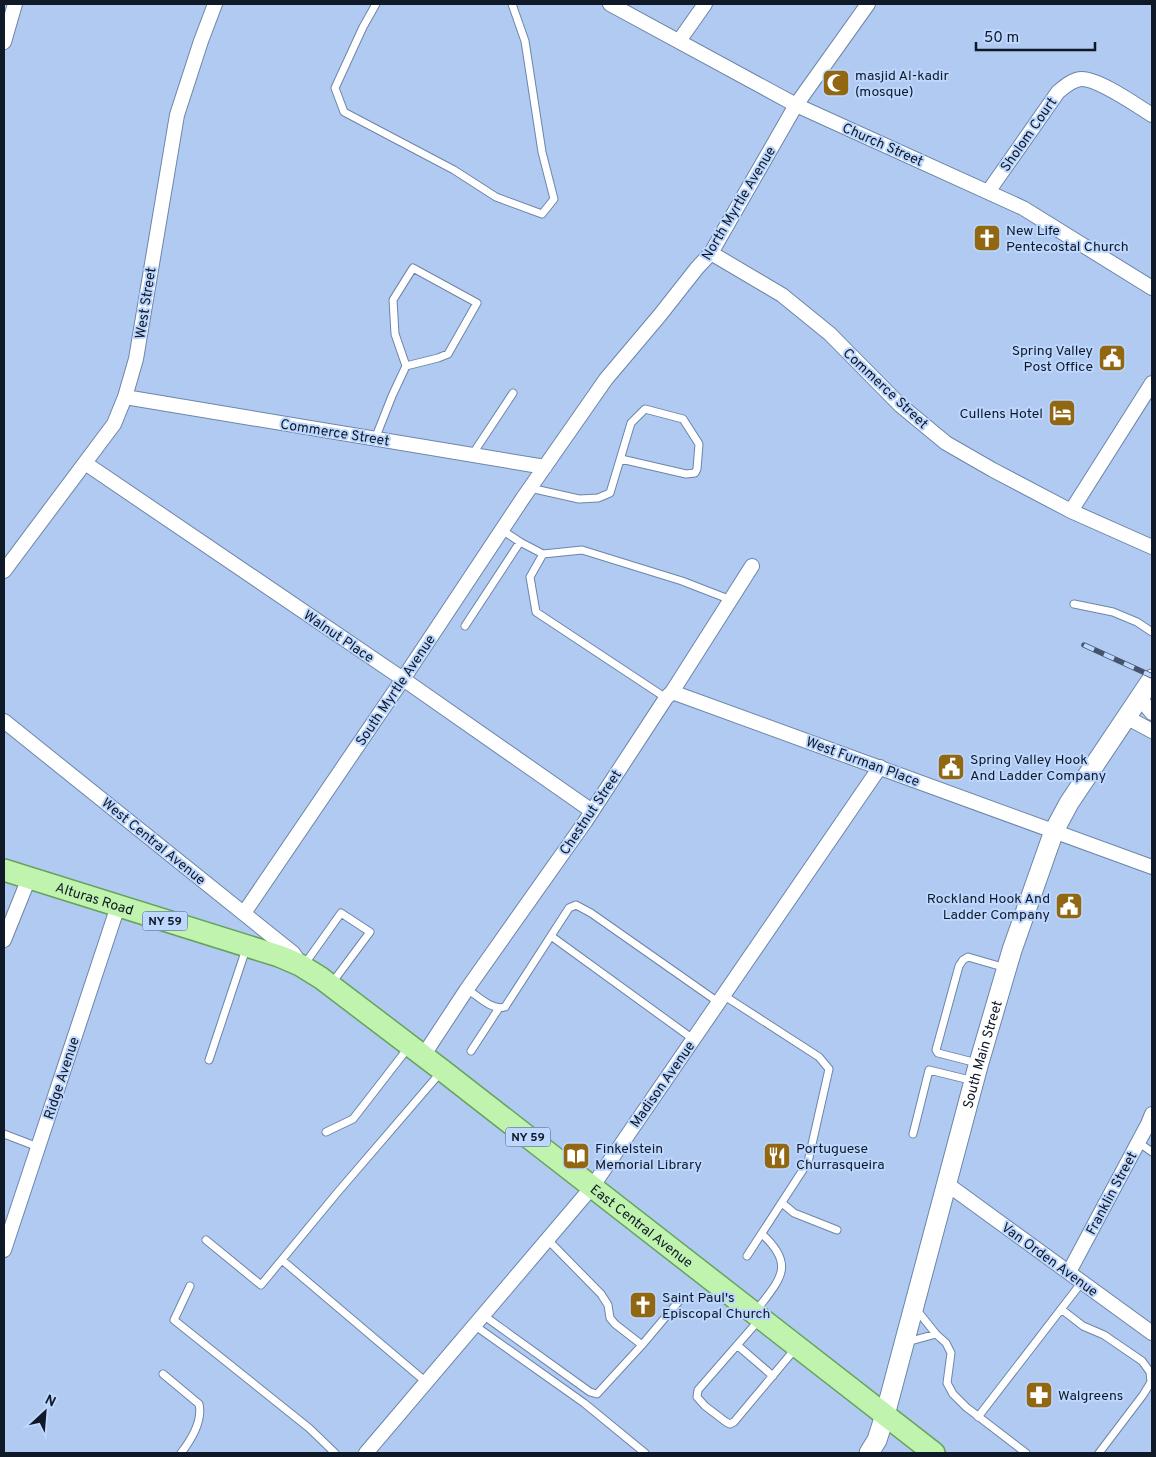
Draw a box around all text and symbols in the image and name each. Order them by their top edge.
scale bar [976,20,1095,52]
text: 50 m [984,29,1019,48]
mosque icon: masjid Al-kadir (mosque) [821,68,851,98]
place label: masjid Al-kadir (mosque) [855,68,949,101]
street label: Sholom Court [997,94,1061,175]
street label: Church Street [839,120,925,171]
street label: North Myrtle Avenue [699,144,780,264]
church icon: New Life Pentecostal Church [972,223,1002,253]
place label: New Life Pentecostal Church [1006,223,1129,256]
street label: West Street [132,266,161,340]
place label: Spring Valley Post Office [1012,343,1093,376]
public building icon: Spring Valley Post Office [1097,343,1127,373]
street label: Commerce Street [839,345,931,433]
hotel icon: Cullens Hotel [1047,398,1077,428]
place label: Cullens Hotel [959,406,1043,423]
street label: Commerce Street [279,416,391,450]
street label: Walnut Place [300,607,377,667]
street label: South Myrtle Avenue [353,632,440,750]
street label: West Furman Place [803,734,922,791]
public building icon: Spring Valley Hook And Ladder Company [936,752,966,782]
place label: Spring Valley Hook And Ladder Company [970,752,1106,785]
street label: Chestnut Street [557,767,626,858]
street label: West Central Avenue [98,795,208,889]
street label: Alturas Road [53,880,135,920]
place label: Rockland Hook And Ladder Company [927,891,1050,924]
public building icon: Rockland Hook And Ladder Company [1054,891,1084,921]
road number: NY 59 [142,911,188,930]
street label: South Main Street [960,999,1007,1111]
street label: Ridge Avenue [41,1035,84,1122]
street label: Madison Avenue [627,1038,699,1131]
road number: NY 59 [506,1128,550,1146]
library icon: Finkelstein Memorial Library [561,1141,591,1171]
place label: Finkelstein Memorial Library [595,1141,702,1174]
restaurant icon: Portuguese Churrasqueira [762,1141,792,1171]
place label: Portuguese Churrasqueira [796,1141,885,1174]
street label: Franklin Street [1083,1149,1141,1238]
street label: East Central Avenue [586,1181,696,1272]
street label: Van Orden Avenue [998,1219,1101,1301]
church icon: Saint Paul's Episcopal Church [628,1290,658,1320]
place label: Saint Paul's Episcopal Church [662,1290,770,1323]
pharmacy icon: Walgreens [1024,1380,1054,1410]
north arrow [20,1387,70,1437]
place label: Walgreens [1058,1388,1123,1405]
text: N [42,1392,58,1412]

